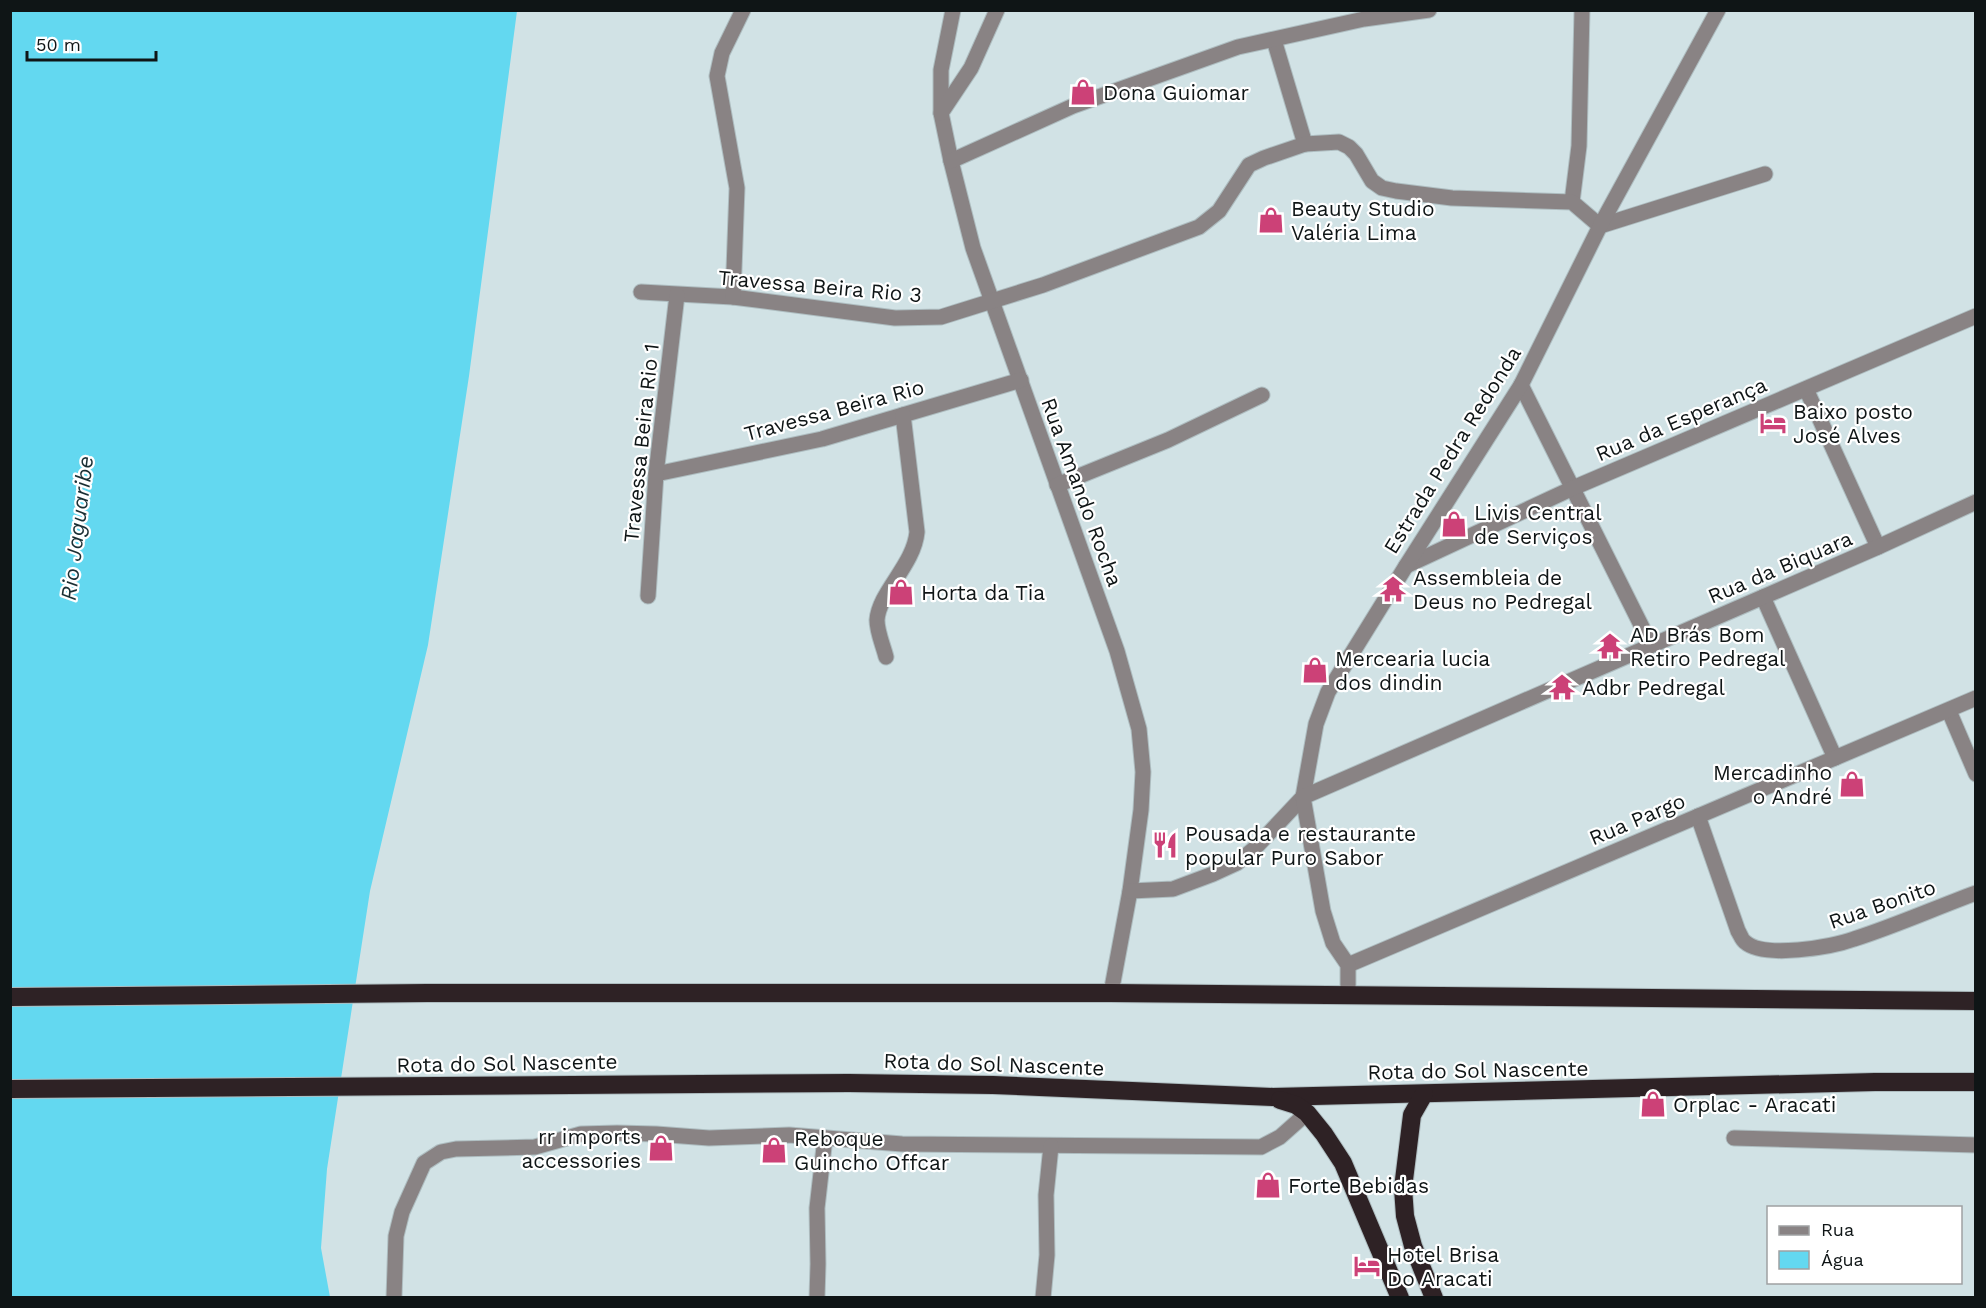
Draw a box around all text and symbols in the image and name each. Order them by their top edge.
scale bar [27,24,156,62]
text: 50 m [36,34,81,55]
shop icon: Dona Guiomar [1068,77,1098,107]
place label: Dona Guiomar [1103,80,1250,105]
place label: Beauty Studio Valéria Lima [1291,196,1435,245]
shop icon: Beauty Studio Valéria Lima [1256,205,1286,235]
street label: Travessa Beira Rio 3 [717,265,923,307]
street label: Travessa Beira Rio 1 [618,342,664,544]
street label: Estrada Pedra Redonda [1378,342,1526,558]
street label: Rua da Esperança [1592,372,1770,466]
street label: Travessa Beira Rio [741,374,927,446]
street label: Rua Amando Rocha [1036,394,1128,590]
place label: Baixo posto José Alves [1793,399,1913,448]
hotel icon: Baixo posto José Alves [1758,408,1788,438]
water label: Rio Jaguaribe [56,454,98,602]
place label: Livis Central de Serviços [1474,500,1602,549]
shop icon: Livis Central de Serviços [1439,509,1469,539]
street label: Rua da Biquara [1704,525,1856,609]
place label: Assembleia de Deus no Pedregal [1413,565,1593,614]
temple icon: Assembleia de Deus no Pedregal [1378,574,1408,604]
shop icon: Horta da Tia [886,577,916,607]
place label: Horta da Tia [921,580,1045,605]
place label: AD Brás Bom Retiro Pedregal [1630,622,1786,671]
temple icon: AD Brás Bom Retiro Pedregal [1595,631,1625,661]
place label: Mercearia lucia dos dindin [1335,646,1490,695]
shop icon: Mercearia lucia dos dindin [1300,655,1330,685]
temple icon: Adbr Pedregal [1547,672,1577,702]
place label: Adbr Pedregal [1582,675,1726,700]
place label: Mercadinho o André [1713,760,1832,809]
shop icon: Mercadinho o André [1837,769,1867,799]
street label: Rua Pargo [1585,788,1689,850]
place label: Pousada e restaurante popular Puro Sabor [1185,821,1416,870]
restaurant icon: Pousada e restaurante popular Puro Sabor [1150,830,1180,860]
street label: Rua Bonito [1825,874,1939,934]
street label: Rota do Sol Nascente [883,1048,1105,1080]
street label: Rota do Sol Nascente [396,1049,618,1077]
street label: Rota do Sol Nascente [1367,1056,1589,1084]
shop icon: Orplac - Aracati [1638,1089,1668,1119]
place label: Orplac - Aracati [1673,1092,1836,1117]
place label: rr imports accessories [521,1124,641,1173]
place label: Reboque Guincho Offcar [794,1126,950,1175]
shop icon: rr imports accessories [646,1133,676,1163]
shop icon: Reboque Guincho Offcar [759,1135,789,1165]
shop icon: Forte Bebidas [1253,1170,1283,1200]
place label: Forte Bebidas [1288,1173,1429,1198]
legend [1767,1206,1962,1284]
text: Rua [1821,1219,1854,1240]
place label: Hotel Brisa Do Aracati [1387,1242,1499,1291]
text: Água [1821,1249,1864,1270]
hotel icon: Hotel Brisa Do Aracati [1352,1251,1382,1281]

